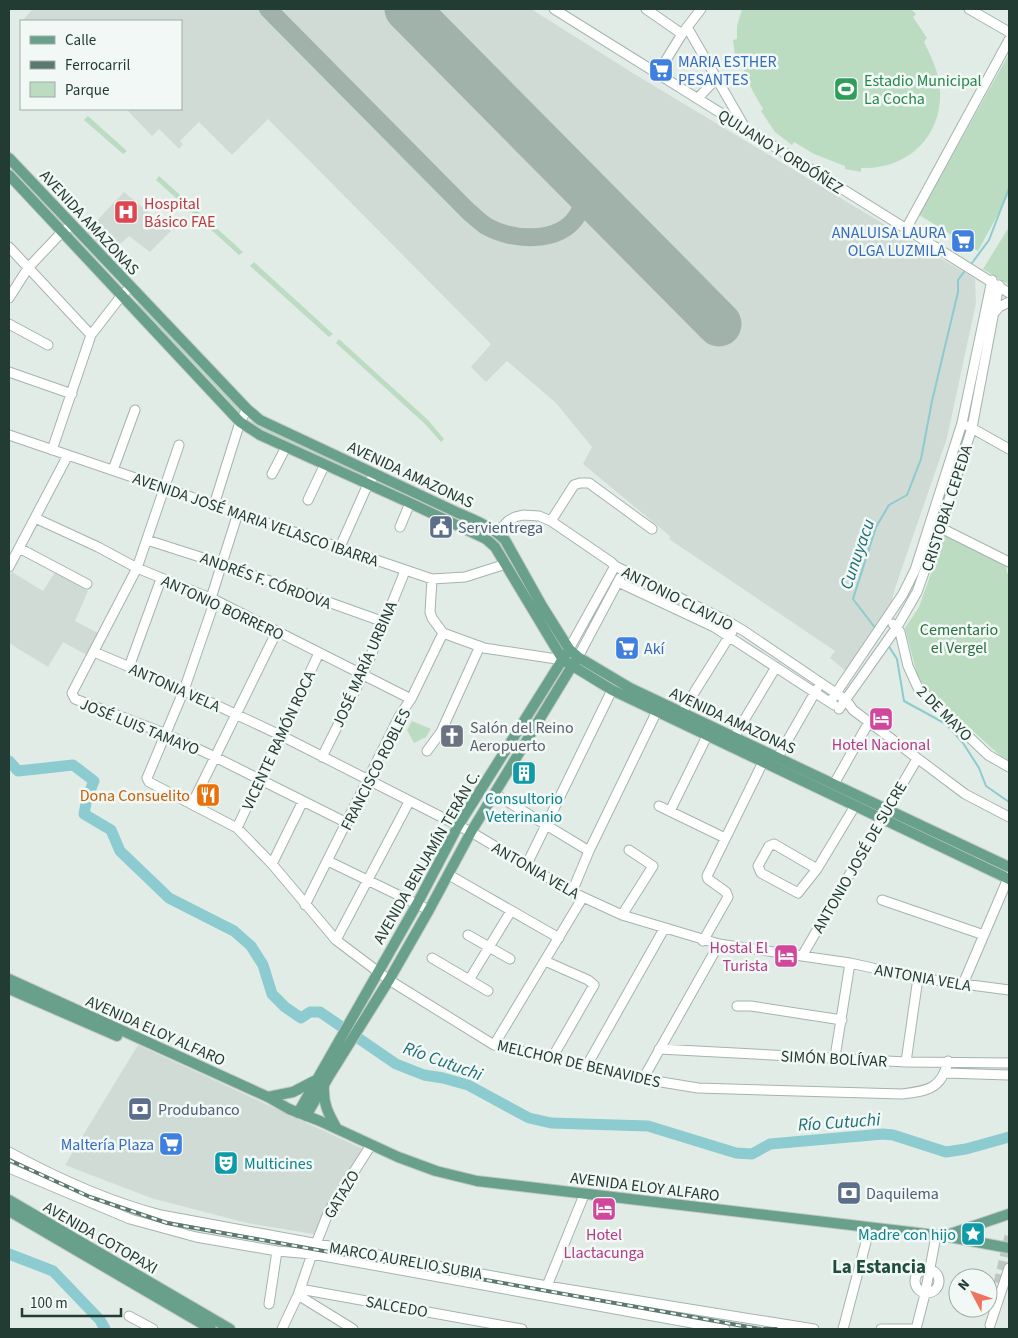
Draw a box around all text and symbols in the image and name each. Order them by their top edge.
legend [20,20,182,110]
text: Calle [65,30,96,51]
place label: MARIA ESTHER PESANTES [678,51,777,91]
text: Ferrocarril [65,55,130,76]
supermarket icon: MARIA ESTHER PESANTES [648,57,674,83]
place label: Estadio Municipal La Cocha [864,70,982,110]
sports icon: Estadio Municipal La Cocha [833,76,859,102]
text: Parque [65,80,109,101]
street label: QUIJANO Y ORDÓÑEZ [714,104,847,199]
street label: AVENIDA AMAZONAS [35,165,144,280]
place label: Hospital Básico FAE [144,193,215,233]
hospital icon: Hospital Básico FAE [113,199,139,225]
place label: ANALUISA LAURA OLGA LUZMILA [832,222,946,262]
supermarket icon: ANALUISA LAURA OLGA LUZMILA [950,228,976,254]
street label: AVENIDA AMAZONAS [344,436,477,514]
street label: CRISTOBAL CEPEDA [916,442,978,574]
street label: AVENIDA JOSÉ MARIA VELASCO IBARRA [130,467,382,573]
public building icon: Servientrega [428,514,454,540]
water label: Cunuyacu [834,516,881,593]
place label: Servientrega [458,517,543,539]
street label: ANDRÉS F. CÓRDOVA [197,547,334,615]
street label: ANTONIO CLAVIJO [618,561,737,636]
street label: ANTONIO BORRERO [158,570,287,646]
street label: JOSÉ MARÍA URBINA [327,598,403,731]
park label: Cementario el Vergel [920,619,998,659]
supermarket icon: Akí [614,635,640,661]
place label: Akí [644,638,666,660]
street label: ANTONIA VELA [126,658,224,718]
street label: VICENTE RAMÓN ROCA [237,667,321,814]
street label: 2 DE MAYO [912,681,977,746]
street label: AVENIDA AMAZONAS [666,682,799,760]
street label: JOSÉ LUIS TAMAYO [77,693,203,761]
street label: FRANCISCO ROBLES [336,705,416,834]
hotel icon: Hotel Nacional [868,706,894,732]
place label: Salón del Reino Aeropuerto [470,717,574,757]
church icon: Salón del Reino Aeropuerto [439,723,465,749]
place label: Hotel Nacional [832,734,930,756]
building icon: Consultorio Veterinanio [511,760,537,786]
street label: AVENIDA BENJAMÍN TERÁN C. [368,767,486,948]
street label: ANTONIO JOSÉ DE SUCRE [807,778,912,937]
restaurant icon: Dona Consuelito [195,782,221,808]
place label: Dona Consuelito [80,785,190,807]
place label: Consultorio Veterinanio [485,788,563,828]
street label: ANTONIA VELA [488,837,583,905]
place label: Hostal El Turista [710,937,768,977]
hotel icon: Hostal El Turista [773,943,799,969]
street label: ANTONIA VELA [873,959,973,997]
street label: AVENIDA ELOY ALFARO [82,990,229,1072]
street label: MELCHOR DE BENAVIDES [495,1034,663,1094]
water label: Río Cutuchi [400,1036,487,1088]
street label: SIMÓN BOLÍVAR [780,1045,888,1073]
bank icon: Produbanco [127,1096,153,1122]
place label: Produbanco [158,1099,240,1121]
water label: Río Cutuchi [797,1107,882,1138]
supermarket icon: Maltería Plaza [158,1131,184,1157]
place label: Maltería Plaza [61,1134,154,1156]
theatre icon: Multicines [213,1150,239,1176]
place label: Multicines [244,1153,313,1175]
street label: GATAZO [319,1166,365,1223]
street label: AVENIDA ELOY ALFARO [569,1167,721,1207]
bank icon: Daquilema [836,1180,862,1206]
place label: Daquilema [866,1183,939,1205]
street label: AVENIDA COTOPAXI [39,1196,162,1280]
hotel icon: Hotel Llactacunga [591,1196,617,1222]
place icon: Madre con hijo [960,1221,986,1247]
place label: Hotel Llactacunga [564,1224,644,1264]
place label: Madre con hijo [858,1224,956,1246]
street label: MARCO AURELIO SUBIA [327,1237,484,1285]
district label: La Estancia [832,1254,926,1281]
north arrow [948,1268,998,1318]
text: N [953,1275,975,1295]
scale bar [22,1286,121,1318]
street label: SALCEDO [364,1291,430,1323]
text: 100 m [30,1293,68,1314]

